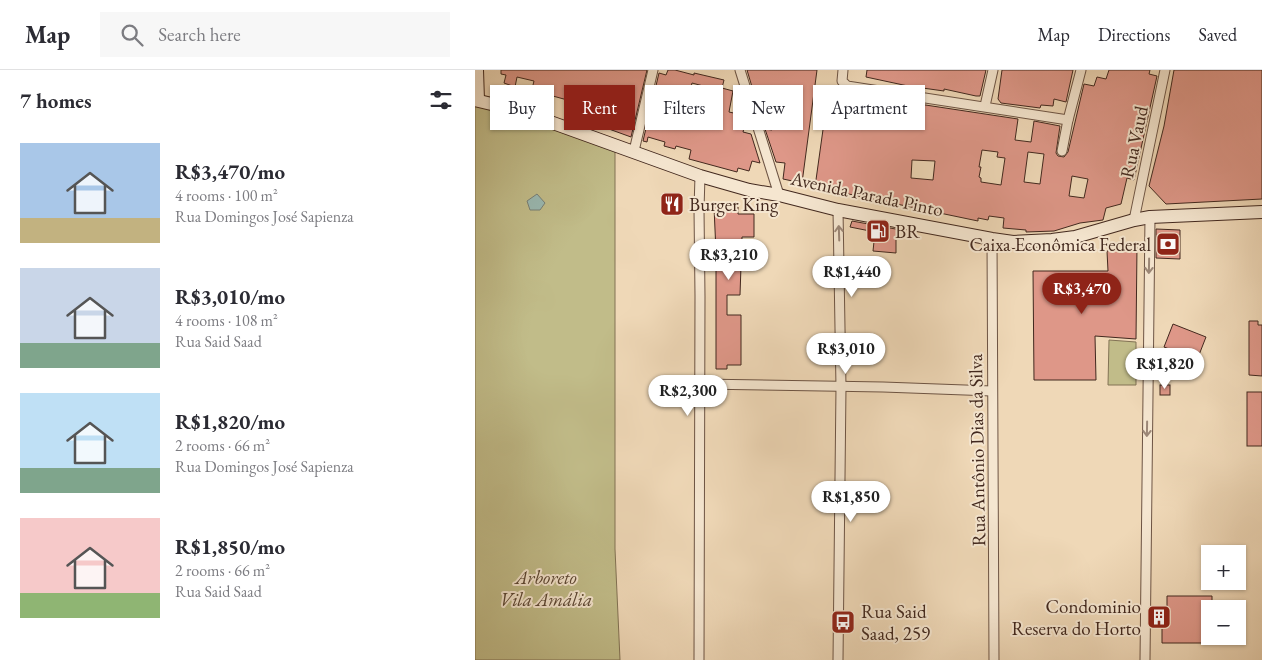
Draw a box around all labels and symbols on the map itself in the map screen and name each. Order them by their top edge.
street label: Rua Vaud [1114,103,1154,180]
street label: Avenida Parada Pinto [787,165,946,222]
restaurant icon: Burger King [659,191,685,217]
place label: Burger King [689,192,779,217]
fuel station icon: BR [865,218,891,244]
place label: BR [895,219,920,244]
one-way arrow [834,225,844,242]
bank icon: Caixa Econômica Federal [1155,231,1181,257]
place label: Caixa Econômica Federal [969,232,1151,257]
pin: R$3,210 [683,238,775,281]
pin: R$1,440 [806,256,898,298]
one-way arrow [1144,258,1154,274]
pin: R$3,470 [1036,272,1128,315]
pin: R$3,010 [800,332,892,375]
pin: R$1,820 [1119,348,1211,390]
street label: Rua Antônio Dias da Silva [963,353,991,546]
pin: R$2,300 [642,374,734,417]
one-way arrow [1142,420,1152,436]
pin: R$1,850 [805,480,897,523]
park label: Arboreto Vila Amália [500,565,592,612]
place label: Condominio Reserva do Horto [1011,594,1141,641]
place label: Rua Said Saad, 259 [861,599,930,646]
building icon: Condominio Reserva do Horto [1146,604,1172,630]
bus stop icon: Rua Said Saad, 259 [830,609,856,635]

